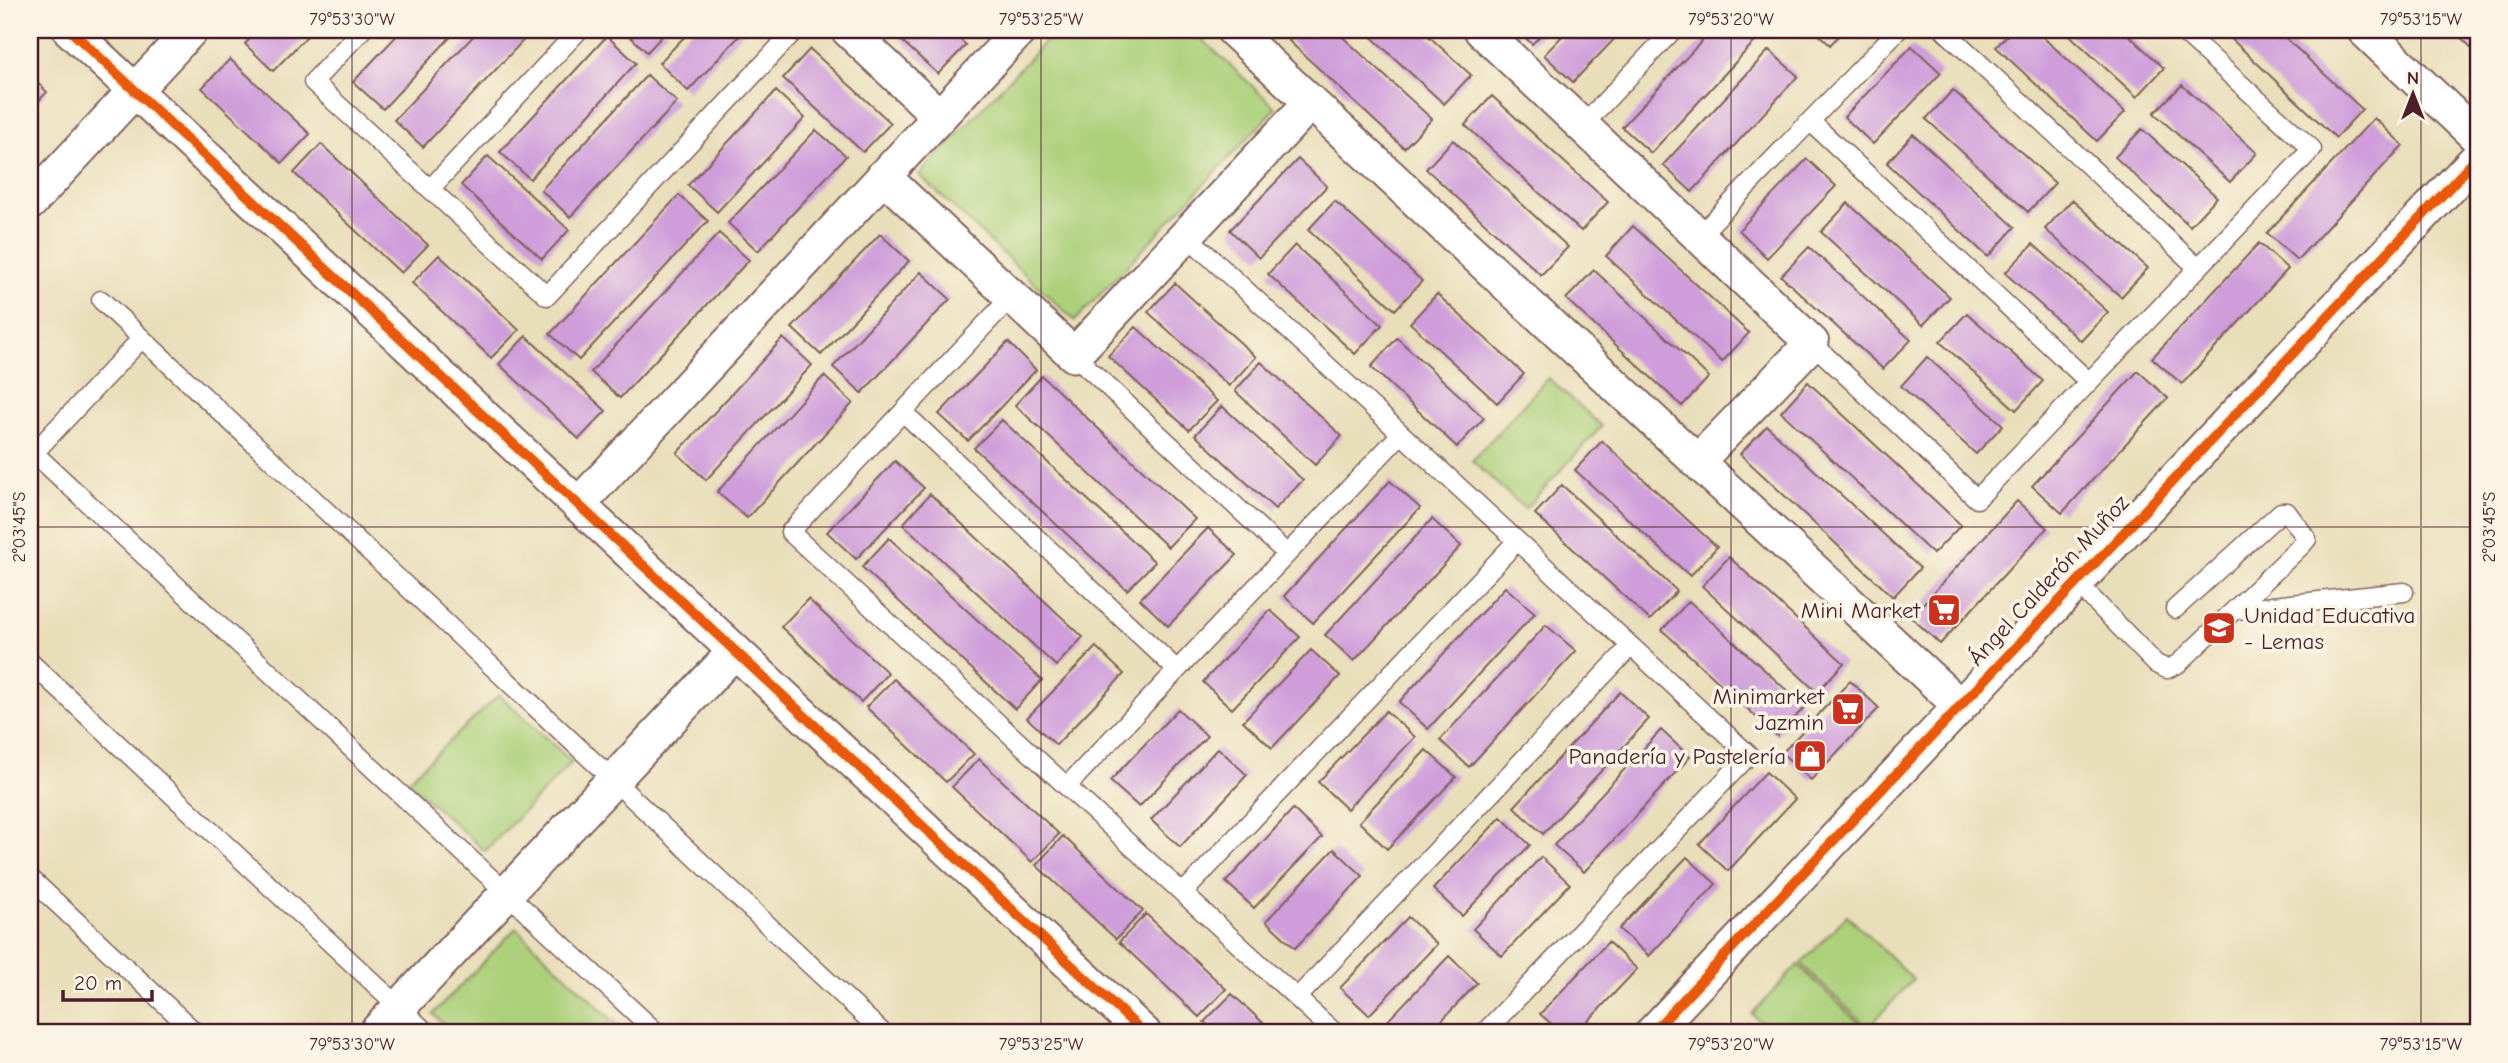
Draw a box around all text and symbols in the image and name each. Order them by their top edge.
text: 79°53'30"W [309,9,395,30]
text: 79°53'25"W [999,9,1084,30]
text: 79°53'20"W [1688,9,1774,30]
text: 79°53'15"W [2380,9,2463,30]
north arrow [2378,60,2448,130]
text: N [2407,67,2419,89]
street label: Ángel Calderón Muñoz [1962,489,2134,671]
text: 2°03'45"S [9,492,30,562]
text: 2°03'45"S [2479,492,2500,562]
supermarket icon: Mini Market [1925,591,1963,629]
place label: Mini Market [1801,597,1921,624]
place label: Unidad Educativa - Lemas [2244,602,2415,655]
school or university icon: Unidad Educativa - Lemas [2200,609,2238,647]
place label: Minimarket Jazmin [1713,683,1825,736]
supermarket icon: Minimarket Jazmin [1829,690,1867,728]
shop icon: Panadería y Pastelería [1791,737,1829,775]
place label: Panadería y Pastelería [1568,743,1786,770]
scale bar [63,958,152,1002]
text: 20 m [74,971,122,995]
text: 79°53'30"W [309,1034,395,1055]
text: 79°53'25"W [999,1034,1084,1055]
text: 79°53'20"W [1688,1034,1774,1055]
text: 79°53'15"W [2380,1034,2463,1055]

